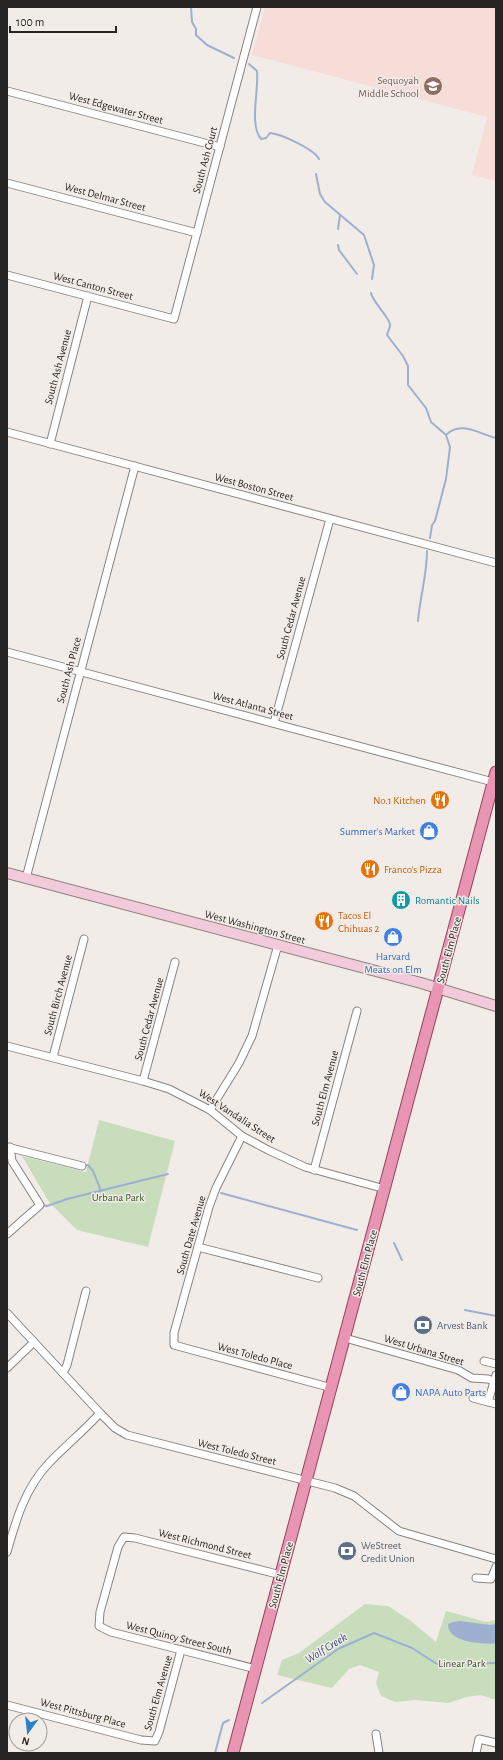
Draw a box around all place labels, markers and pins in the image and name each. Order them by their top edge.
place label: Sequoyah Middle School [358,75,419,99]
school or university icon: Sequoyah Middle School [422,75,444,97]
restaurant icon: No.1 Kitchen [429,789,451,811]
place label: No.1 Kitchen [373,795,426,806]
shop icon: Summer's Market [418,820,440,842]
place label: Summer's Market [340,826,415,837]
restaurant icon: Franco's Pizza [359,858,381,880]
place label: Franco's Pizza [384,864,442,875]
building icon: Romantic Nails [390,889,412,911]
place label: Romantic Nails [415,895,480,906]
restaurant icon: Tacos El Chihuas 2 [313,910,335,932]
place label: Tacos El Chihuas 2 [338,910,379,934]
shop icon: Harvard Meats on Elm [382,926,404,948]
place label: Harvard Meats on Elm [364,951,422,975]
bank icon: Arvest Bank [412,1314,434,1336]
place label: Arvest Bank [437,1320,487,1331]
shop icon: NAPA Auto Parts [390,1381,412,1403]
place label: NAPA Auto Parts [415,1387,486,1398]
bank icon: WeStreet Credit Union [336,1540,358,1562]
place label: WeStreet Credit Union [361,1540,415,1564]

